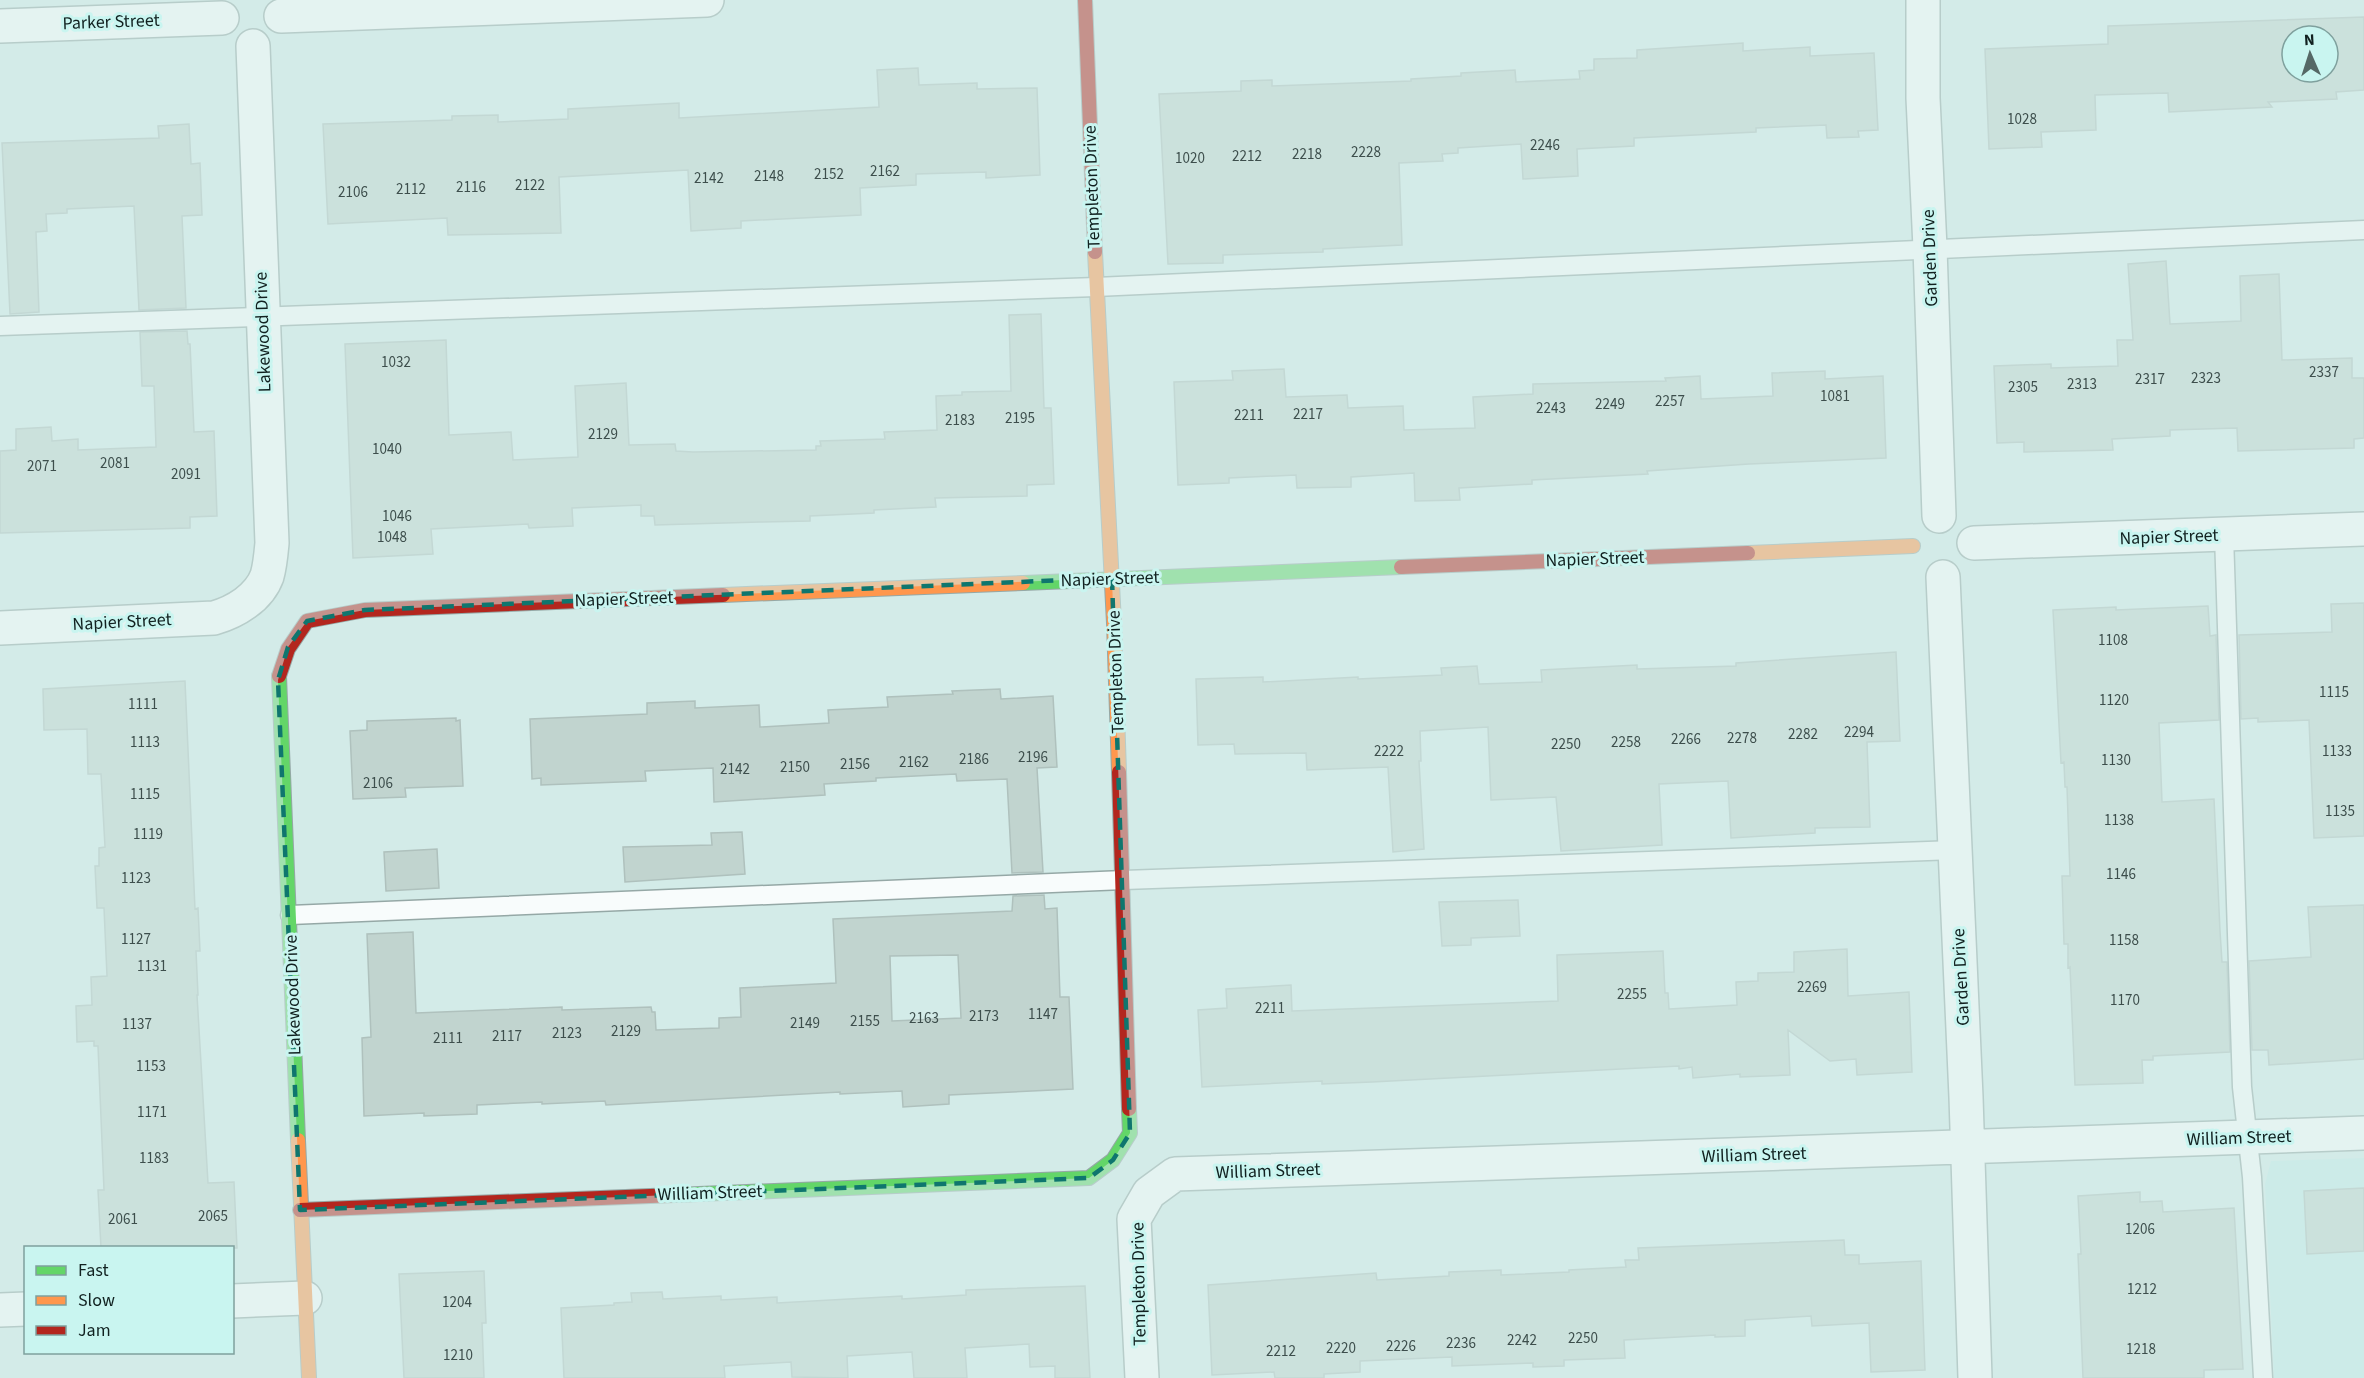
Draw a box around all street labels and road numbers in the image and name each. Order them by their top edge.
street label: Parker Street [62,8,160,36]
street label: Templeton Drive [1077,125,1107,249]
street label: Garden Drive [1916,209,1944,307]
street label: Lakewood Drive [248,271,278,393]
street label: Napier Street [2119,523,2219,551]
street label: Napier Street [1545,545,1645,573]
street label: Napier Street [1060,565,1160,593]
street label: Napier Street [574,585,674,613]
street label: Napier Street [72,607,172,637]
street label: Templeton Drive [1101,610,1131,734]
street label: Garden Drive [1946,928,1976,1026]
street label: Lakewood Drive [278,934,308,1056]
street label: William Street [2186,1124,2292,1152]
street label: William Street [1701,1141,1807,1169]
street label: William Street [1215,1157,1321,1185]
street label: William Street [657,1179,763,1207]
street label: Templeton Drive [1125,1222,1153,1346]

